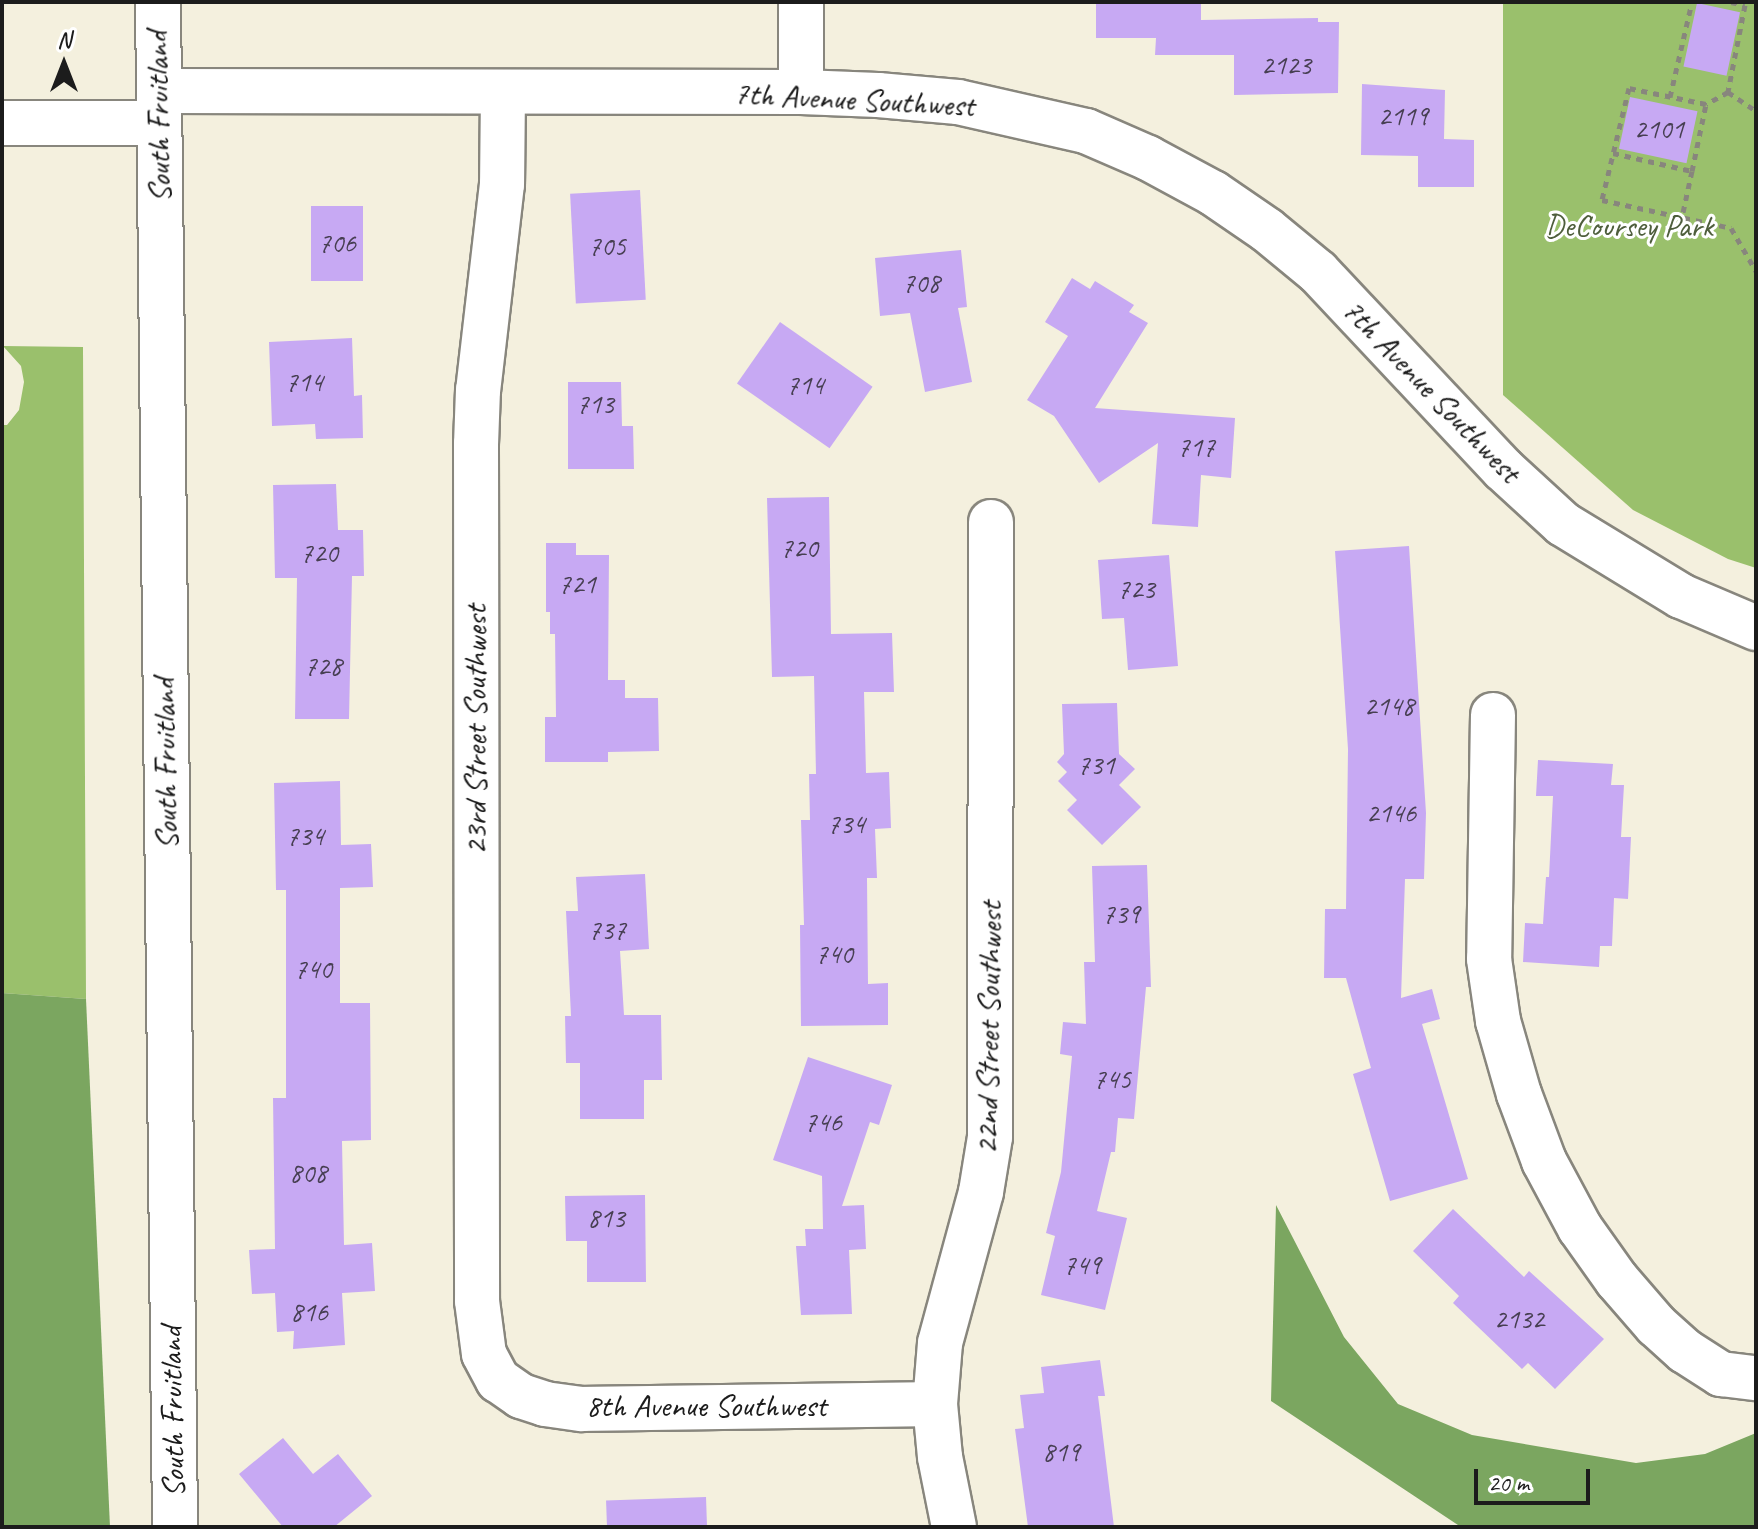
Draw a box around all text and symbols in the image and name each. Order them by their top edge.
north arrow [24,24,104,104]
text: N [57,26,71,54]
street label: South Fruitland [138,31,180,203]
house number: 2123 [1261,48,1311,82]
street label: 7th Avenue Southwest [733,75,975,125]
house number: 2119 [1378,99,1428,133]
house number: 2101 [1634,112,1684,146]
park label: DeCoursey Park [1544,207,1714,245]
house number: 706 [318,226,356,260]
house number: 705 [588,229,626,263]
house number: 708 [902,266,940,300]
street label: 7th Avenue Southwest [1334,291,1528,491]
house number: 714 [285,365,323,399]
house number: 714 [786,368,824,402]
house number: 713 [576,387,614,421]
house number: 717 [1177,430,1215,464]
house number: 720 [780,531,818,565]
house number: 720 [300,536,338,570]
house number: 721 [558,567,596,601]
house number: 723 [1117,572,1155,606]
street label: 23rd Street Southwest [457,605,495,855]
house number: 728 [304,649,342,683]
street label: South Fruitland [145,678,187,850]
house number: 2148 [1364,689,1414,723]
house number: 731 [1077,748,1115,782]
house number: 2146 [1366,796,1416,830]
house number: 734 [827,807,865,841]
house number: 734 [286,819,324,853]
house number: 739 [1102,897,1140,931]
street label: 22nd Street Southwest [968,901,1010,1155]
house number: 737 [588,913,626,947]
house number: 740 [815,937,853,971]
house number: 740 [294,952,332,986]
house number: 745 [1093,1062,1131,1096]
house number: 746 [804,1105,842,1139]
house number: 808 [289,1156,327,1190]
house number: 813 [587,1201,625,1235]
house number: 749 [1063,1248,1101,1282]
house number: 816 [290,1295,328,1329]
house number: 2132 [1494,1302,1544,1336]
street label: South Fruitland [152,1326,194,1498]
street label: 8th Avenue Southwest [586,1387,826,1425]
house number: 819 [1042,1435,1080,1469]
scale bar [1478,1453,1594,1503]
text: 20 m [1488,1468,1529,1498]

